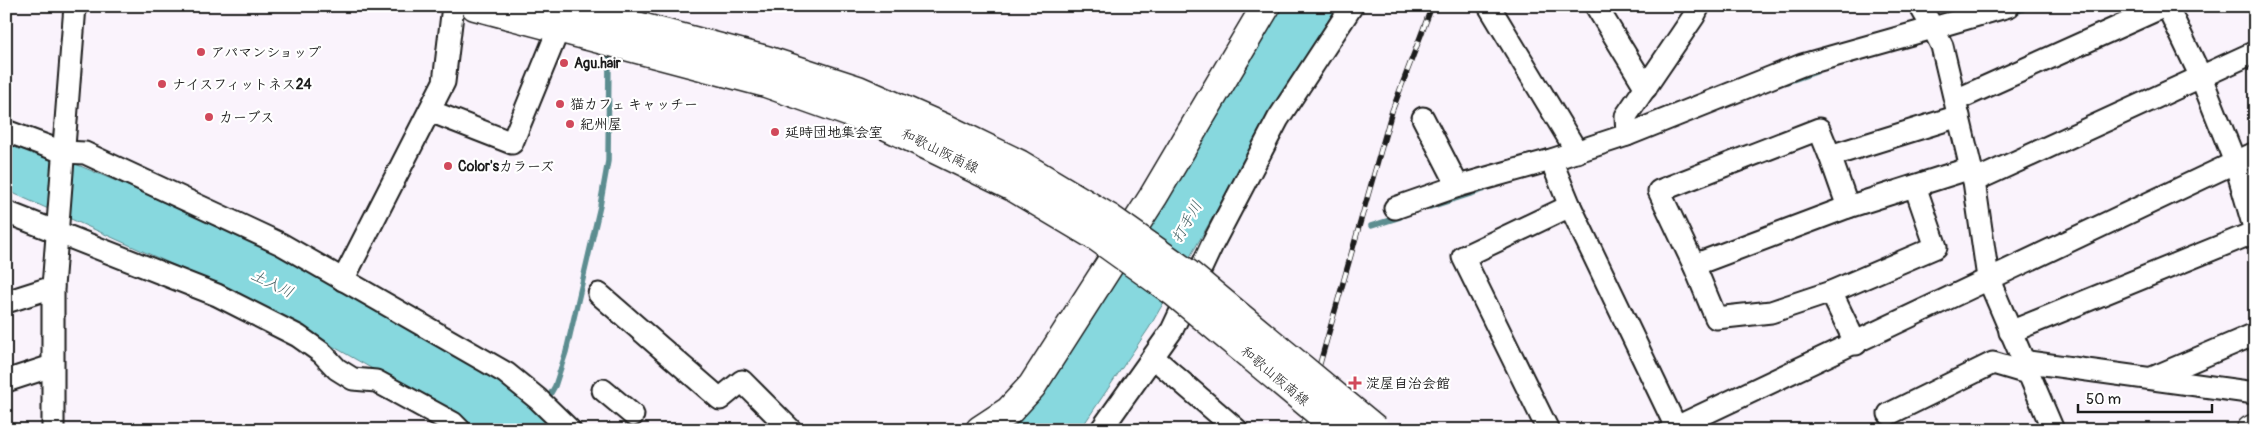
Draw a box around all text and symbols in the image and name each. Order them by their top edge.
place label: アパマンショップ [211,44,321,61]
marker: アパマンショップ [195,46,207,58]
place label: Agu.hair [574,55,622,72]
marker: Agu.hair [558,57,570,69]
place label: ナイスフィットネス24 [172,76,313,93]
marker: ナイスフィットネス24 [156,78,168,90]
place label: 猫カフェ キャッチー [570,96,698,113]
marker: 猫カフェ キャッチー [554,98,566,110]
place label: カーブス [219,109,274,126]
marker: カーブス [203,111,215,123]
place label: 紀州屋 [580,116,622,133]
marker: 紀州屋 [564,118,576,130]
place label: 延時団地集会室 [785,124,883,141]
street label: 和歌山阪南線 [899,125,981,177]
marker: 延時団地集会室 [769,126,781,138]
place label: Color'sカラーズ [458,158,554,175]
marker: Color'sカラーズ [442,160,454,172]
water label: 打手川 [1168,198,1206,246]
water label: 土入川 [248,266,296,302]
street label: 和歌山阪南線 [1237,342,1313,410]
place label: 淀屋自治会館 [1366,375,1450,392]
marker: 淀屋自治会館 [1348,376,1362,390]
scale bar [2078,381,2212,413]
text: 50 m [2086,390,2121,409]

